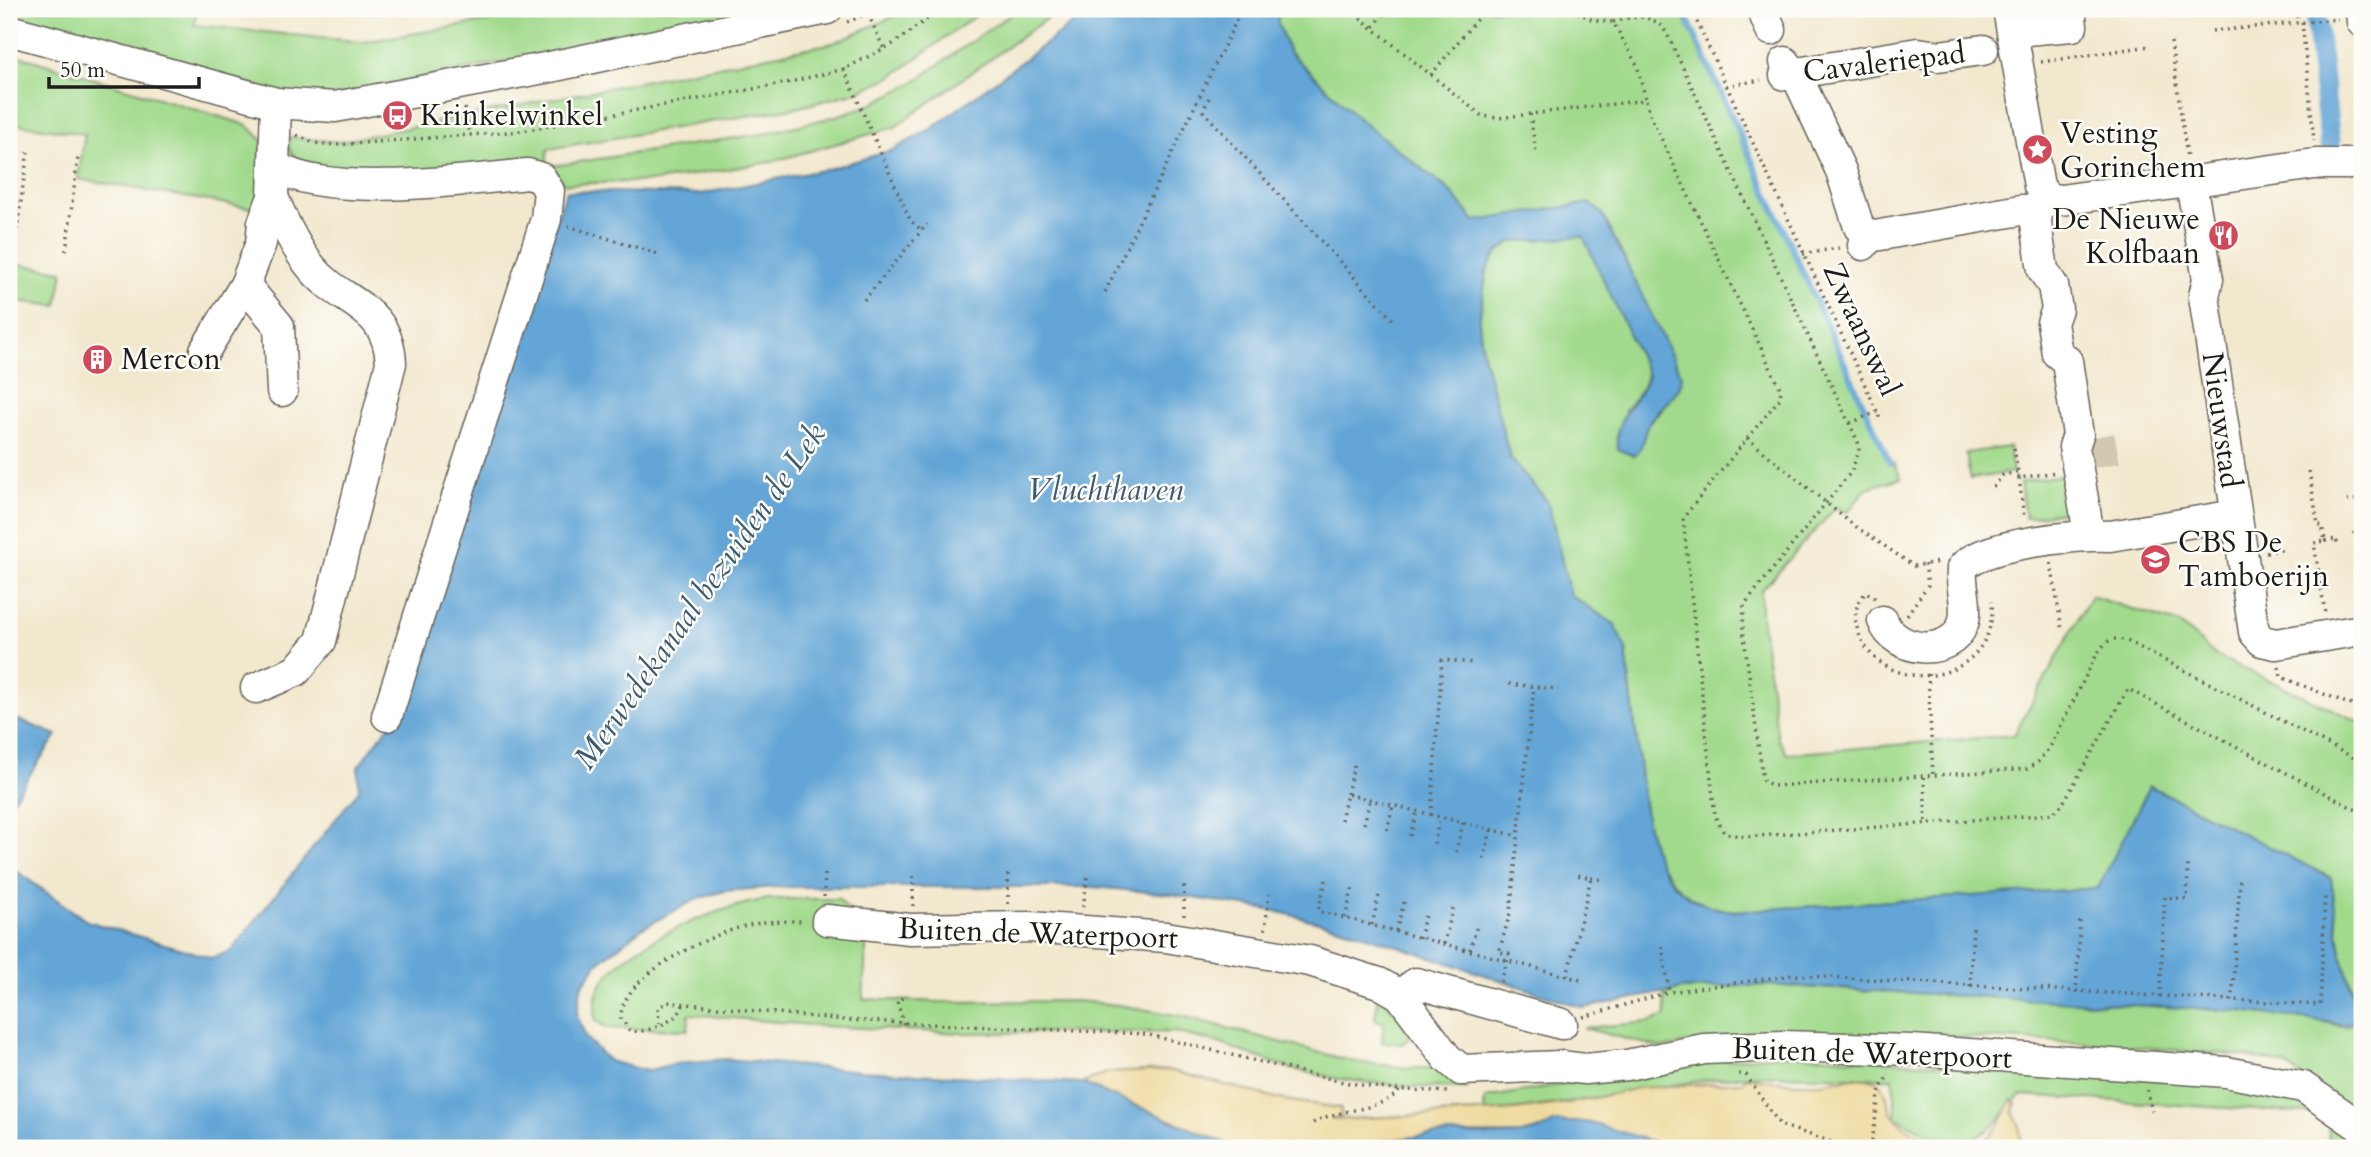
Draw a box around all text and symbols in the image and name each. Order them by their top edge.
street label: Cavaleriepad [1801,32,1968,93]
scale bar [49,46,200,90]
text: 50 m [60,56,105,85]
place label: Krinkelwinkel [420,95,603,136]
bus stop icon: Krinkelwinkel [380,98,414,132]
place label: Vesting Gorinchem [2060,113,2206,188]
place icon: Vesting Gorinchem [2020,133,2054,167]
place label: De Nieuwe Kolfbaan [2052,199,2200,274]
restaurant icon: De Nieuwe Kolfbaan [2206,219,2240,253]
street label: Zwaanswal [1813,256,1911,403]
place label: Mercon [121,339,221,380]
building icon: Mercon [81,342,115,376]
street label: Nieuwstad [2192,350,2251,491]
water label: Merwedekanaal bezuiden de Lek [563,415,836,778]
water label: Vluchthaven [1027,468,1183,512]
place label: CBS De Tamboerijn [2178,522,2329,597]
school or university icon: CBS De Tamboerijn [2138,542,2172,576]
street label: Buiten de Waterpoort [897,908,1179,959]
street label: Buiten de Waterpoort [1731,1028,2013,1079]

